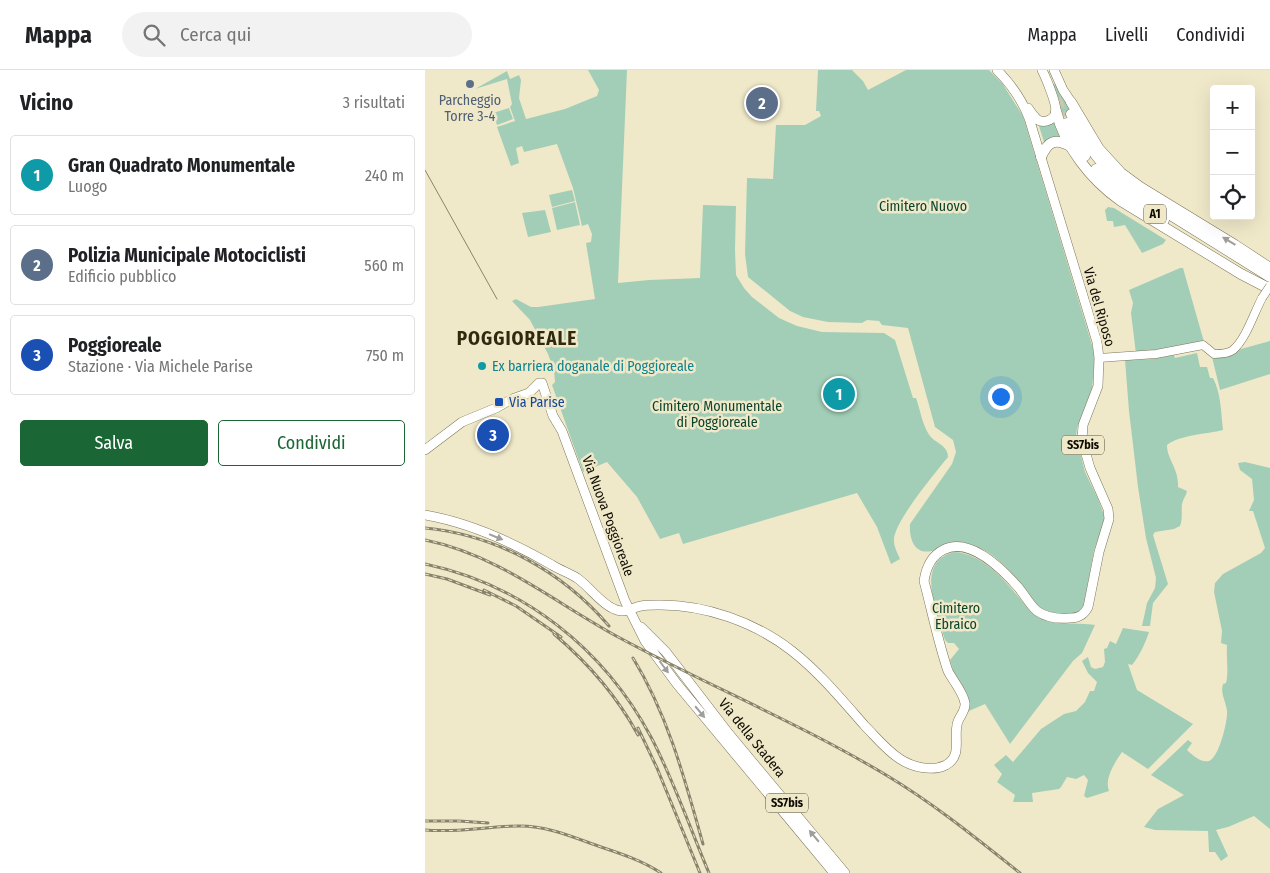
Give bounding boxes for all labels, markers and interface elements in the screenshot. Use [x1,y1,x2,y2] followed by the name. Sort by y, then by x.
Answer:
[122,12,472,57] search box
[25,21,92,49] text: Mappa
[140,21,168,49] icon: search
[180,23,251,46] text: Cerca qui
[1028,24,1077,46] text: Mappa
[1105,24,1148,46] text: Livelli
[1176,24,1245,46] text: Condividi
[464,78,476,90] marker: Parcheggio Torre 3-4
[746,84,778,122] pin: 2
[1210,85,1255,220] map controls
[1210,85,1255,130] button: +
[20,90,73,116] text: Vicino
[439,92,501,125] place label: Parcheggio Torre 3-4
[343,93,405,112] text: 3 risultati
[1210,130,1255,175] button: −
[68,154,295,177] text: Gran Quadrato Monumentale
[34,166,40,185] text: 1
[365,166,404,185] text: 240 m
[1210,175,1255,220] button: locate
[68,177,107,196] text: Luogo
[879,198,967,215] park label: Cimitero Nuovo
[1144,204,1166,224] road number: A1
[1223,237,1236,246] one-way arrow
[68,244,306,267] text: Polizia Municipale Motociclisti
[33,256,41,275] text: 2
[364,256,404,275] text: 560 m
[1080,265,1118,349] street label: Via del Riposo
[68,267,176,286] text: Edificio pubblico
[457,327,577,350] district label: POGGIOREALE
[68,334,162,357] text: Poggioreale
[33,346,41,365] text: 3
[366,346,404,365] text: 750 m
[68,357,253,376] text: Stazione · Via Michele Parise
[492,358,694,375] place label: Ex barriera doganale di Poggioreale
[476,360,488,372] marker: Ex barriera doganale di Poggioreale
[823,375,855,413] pin: 1
[988,384,1014,410] your location
[509,394,565,411] place label: Via Parise
[493,396,505,408] marker: Via Parise
[652,398,782,431] park label: Cimitero Monumentale di Poggioreale
[477,416,509,454] pin: 3
[20,420,208,466] button: Salva
[218,420,405,466] button: Condividi
[1062,436,1104,454] road number: SS7bis
[578,453,638,579] street label: Via Nuova Poggioreale
[489,533,503,541] one-way arrow
[932,600,980,633] park label: Cimitero Ebraico
[659,660,669,674] one-way arrow
[715,695,789,781] street label: Via della Stadera
[695,705,706,718] one-way arrow
[766,794,808,812] road number: SS7bis
[808,829,819,842] one-way arrow

